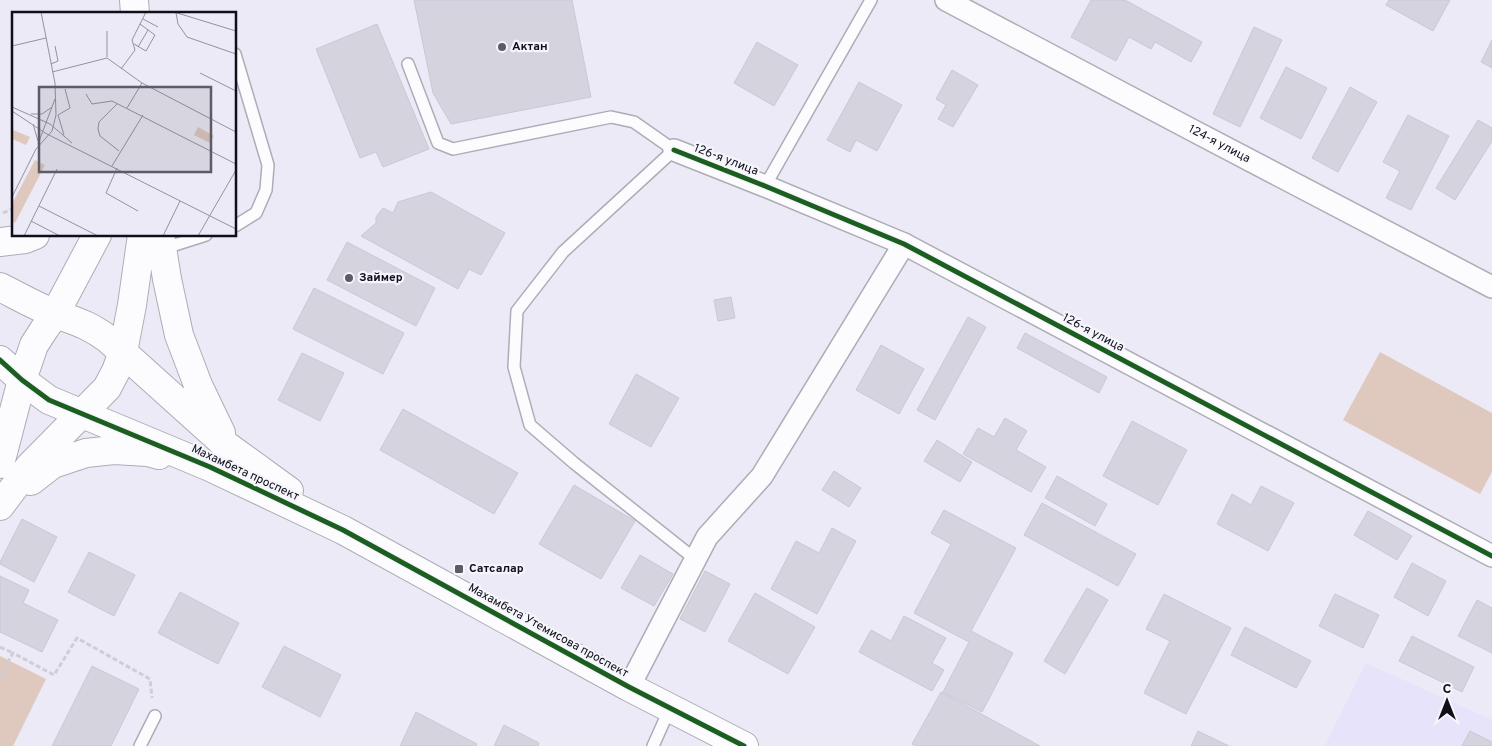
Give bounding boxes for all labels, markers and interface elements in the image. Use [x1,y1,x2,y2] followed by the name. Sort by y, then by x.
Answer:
[12,12,236,236] inset map
[512,39,548,55] place label: Актан
[496,41,508,53] marker: Актан
[1185,121,1253,167] street label: 124-я улица
[692,140,760,180] street label: 126-я улица
[359,270,403,286] place label: Займер
[343,272,355,284] marker: Займер
[1059,310,1127,356] street label: 126-я улица
[189,441,302,505] street label: Махамбета проспект
[469,561,524,577] place label: Сатсалар
[453,563,465,575] marker: Сатсалар
[465,580,632,682] street label: Махамбета Утемисова проспект
[1422,676,1472,726] north arrow
[1443,681,1452,698] text: С

